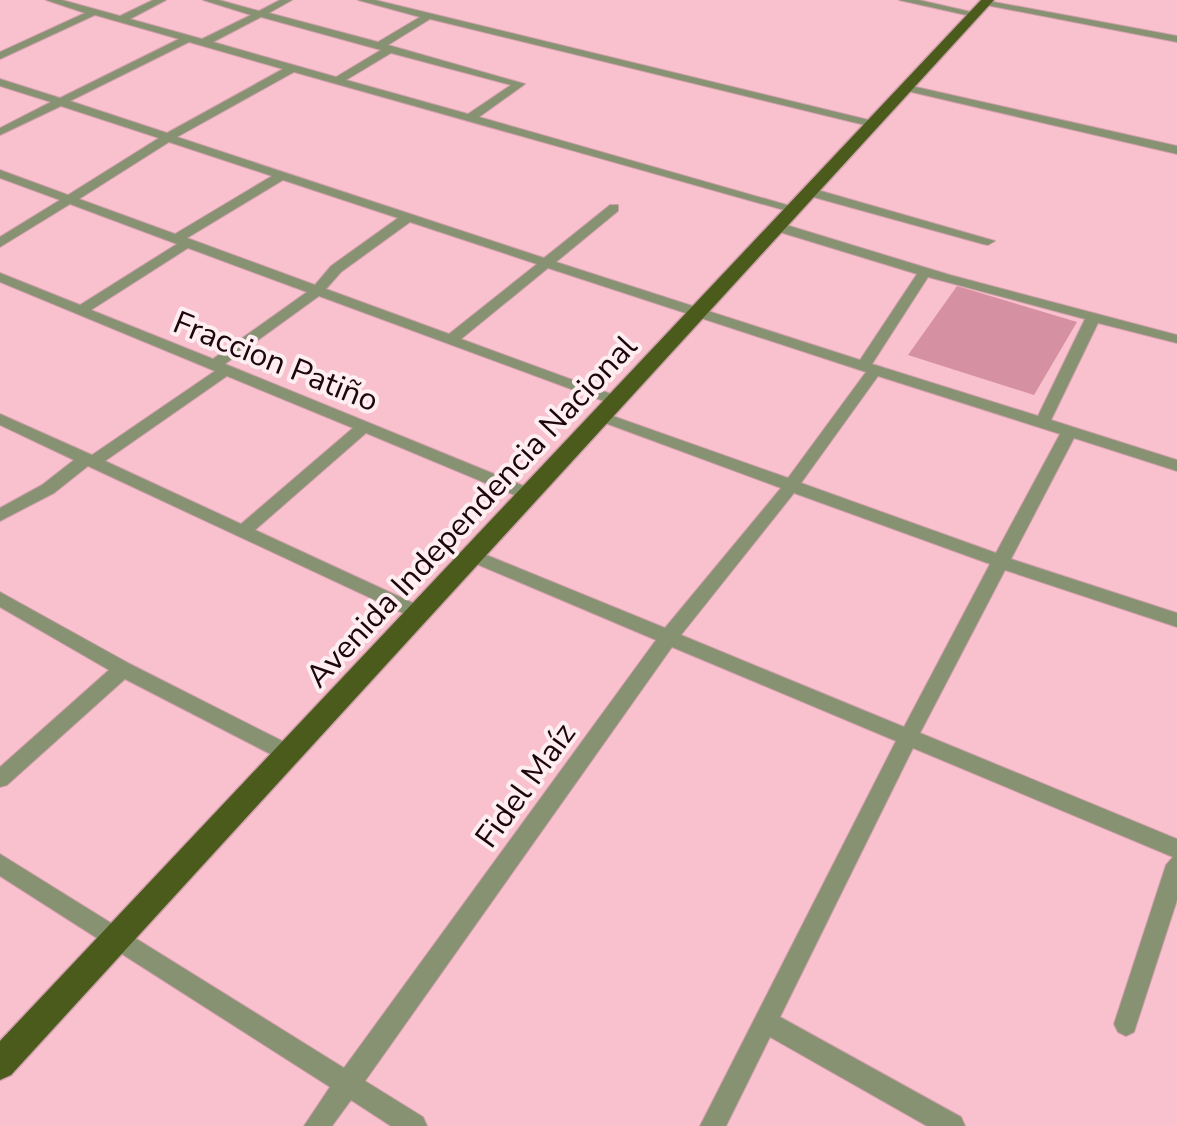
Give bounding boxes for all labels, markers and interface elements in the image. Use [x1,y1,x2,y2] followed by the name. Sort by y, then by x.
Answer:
[167,301,385,422] street label: Fraccion Patiño
[296,325,647,697] street label: Avenida Independencia Nacional
[465,714,585,857] street label: Fidel Maíz

